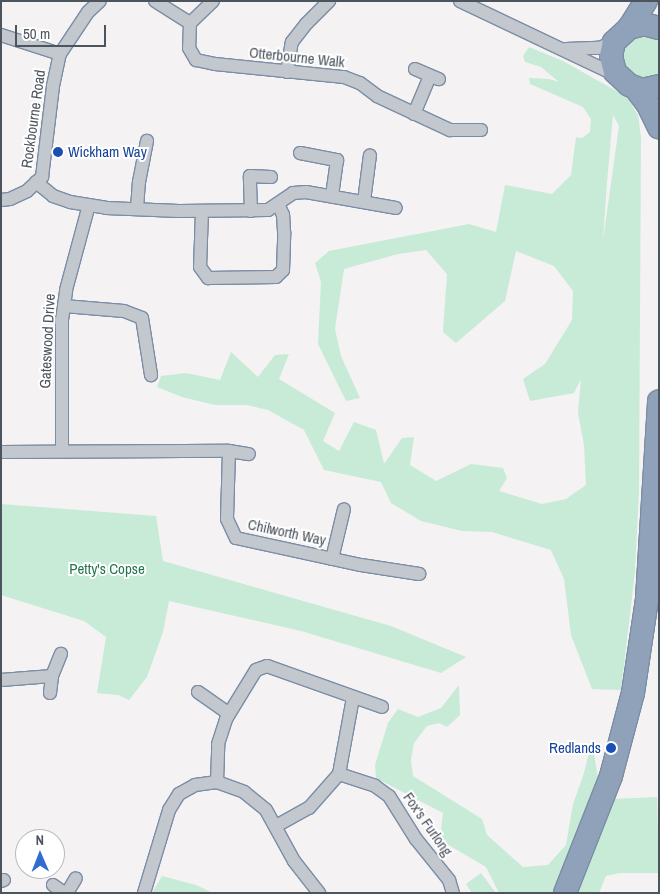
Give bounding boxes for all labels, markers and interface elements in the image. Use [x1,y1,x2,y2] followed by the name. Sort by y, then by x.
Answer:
[18,15,109,47] scale bar
[23,23,50,44] text: 50 m
[248,43,346,71] street label: Otterbourne Walk
[17,69,49,169] street label: Rockbourne Road
[68,143,147,161] place label: Wickham Way
[52,146,64,158] marker: Wickham Way
[36,293,58,389] street label: Gateswood Drive
[246,515,328,549] street label: Chilworth Way
[69,560,145,578] park label: Petty's Copse
[549,739,601,757] place label: Redlands
[605,742,617,754] marker: Redlands
[400,789,456,859] street label: Fox's Furlong
[15,829,65,879] north arrow
[35,831,44,849] text: N

